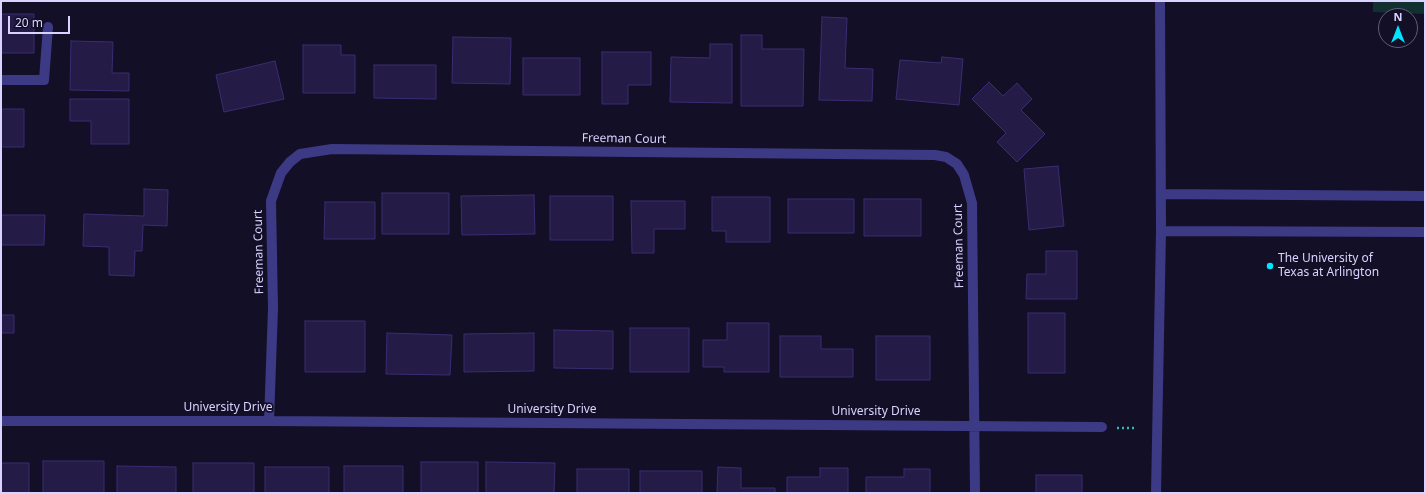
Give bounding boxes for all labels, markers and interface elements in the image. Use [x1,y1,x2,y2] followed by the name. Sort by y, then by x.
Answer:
[10,8,72,34] scale bar
[1378,8,1418,48] north arrow
[1394,9,1402,24] text: N
[15,14,43,31] text: 20 m
[582,131,666,147] street label: Freeman Court
[951,204,967,288] street label: Freeman Court
[251,210,267,294] street label: Freeman Court
[1278,252,1379,280] place label: The University of Texas at Arlington
[1265,261,1275,271] marker: The University of Texas at Arlington
[183,401,273,415] street label: University Drive
[507,403,597,417] street label: University Drive
[831,405,921,419] street label: University Drive

